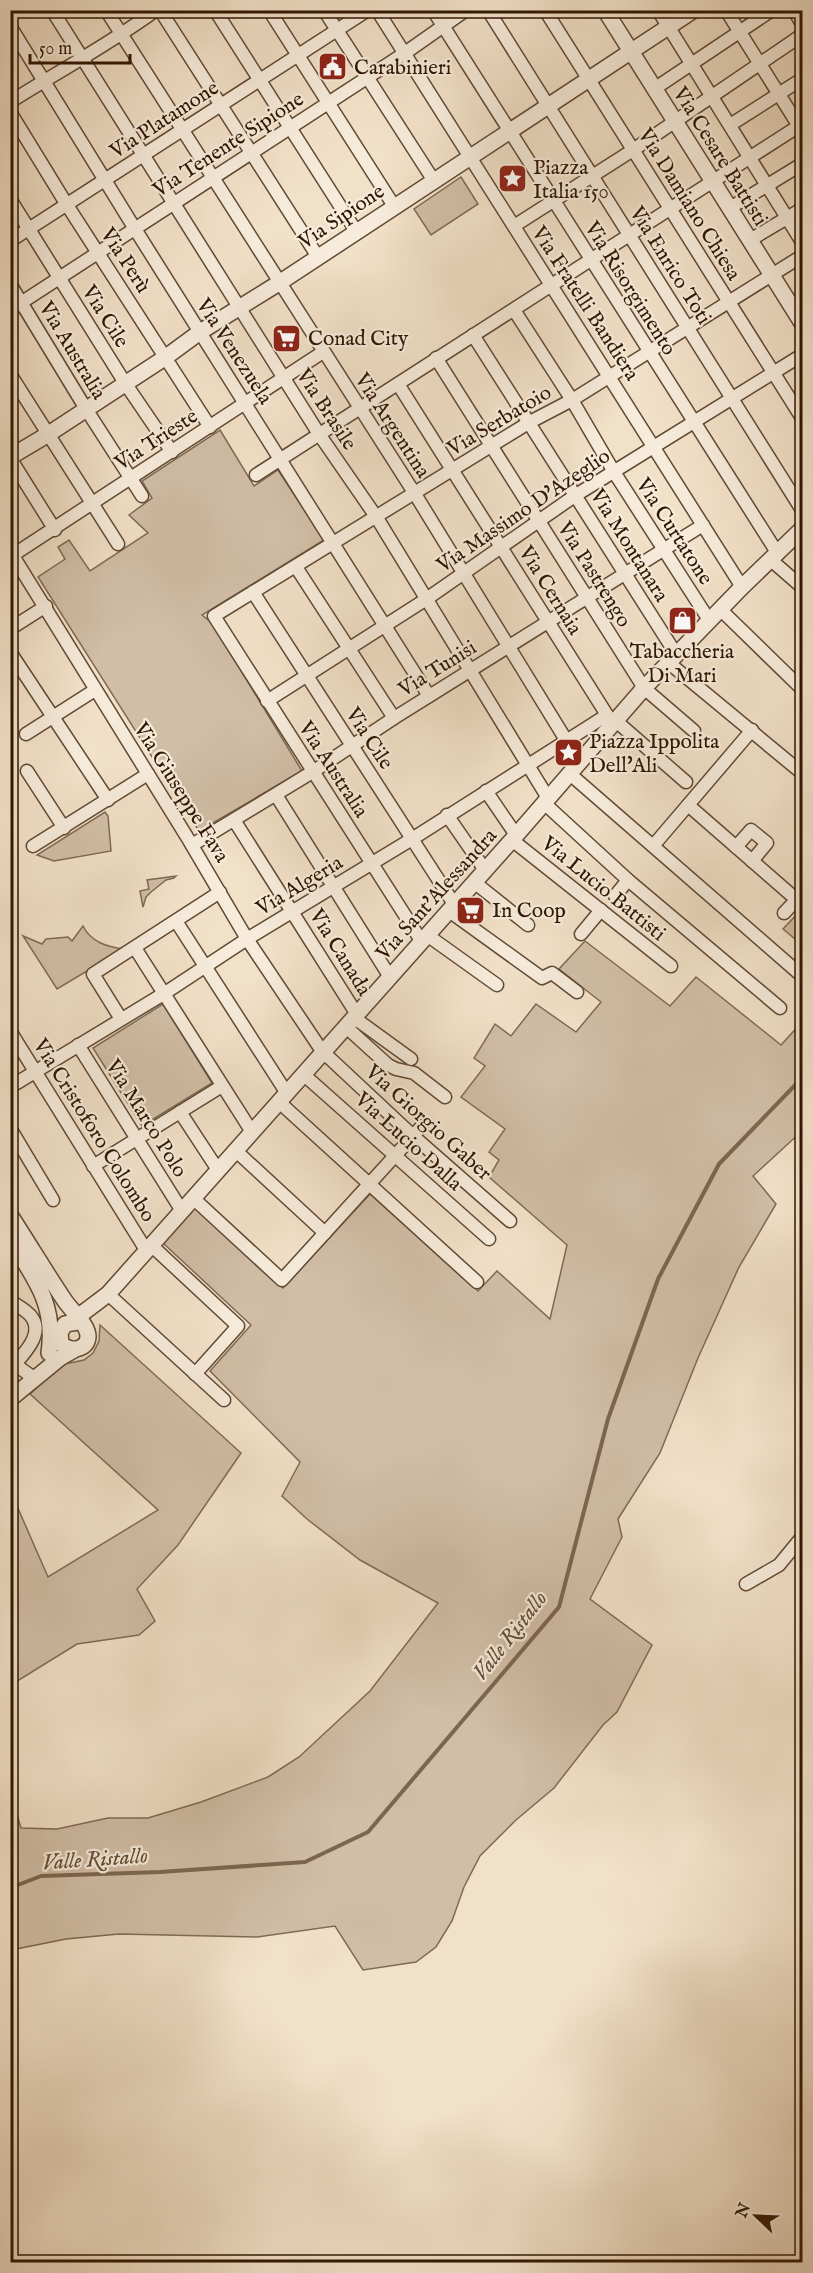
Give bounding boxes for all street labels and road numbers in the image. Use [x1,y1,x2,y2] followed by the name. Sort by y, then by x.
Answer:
[104,75,225,166] street label: Via Platamone
[666,81,773,231] street label: Via Cesare Battisti
[147,86,310,205] street label: Via Tenente Sipione
[630,123,747,287] street label: Via Damiano Chiesa
[293,178,390,256] street label: Via Sipione
[622,201,717,330] street label: Via Enrico Toti
[577,216,682,361] street label: Via Risorgimento
[524,221,645,387] street label: Via Fratelli Bandiera
[93,222,156,299] street label: Via Perù
[75,280,135,353] street label: Via Cile
[189,293,279,411] street label: Via Venezuela
[31,296,112,406] street label: Via Australia
[289,363,362,456] street label: Via Brasile
[347,367,436,484] street label: Via Argentina
[442,380,557,463] street label: Via Serbatoio
[109,403,204,478] street label: Via Trieste
[431,443,616,580] street label: Via Massimo D'Azeglio
[629,472,719,591] street label: Via Curtatone
[583,483,675,608] street label: Via Montanara
[550,516,637,633] street label: Via Pastrengo
[511,540,588,641] street label: Via Cernaia
[393,635,482,704] street label: Via Tunisi
[338,702,399,775] street label: Via Cile
[291,716,374,824] street label: Via Australia
[126,717,235,869] street label: Via Giuseppe Fava
[370,823,504,967] street label: Via Sant'Alessandra
[535,830,671,948] street label: Via Lucio Battisti
[251,849,349,923] street label: Via Algeria
[302,903,378,1002] street label: Via Canada
[26,1033,161,1228] street label: Via Cristoforo Colombo
[98,1054,193,1183] street label: Via Marco Polo
[358,1058,497,1187] street label: Via Giorgio Gaber
[348,1086,468,1198] street label: Via Lucio Dalla

